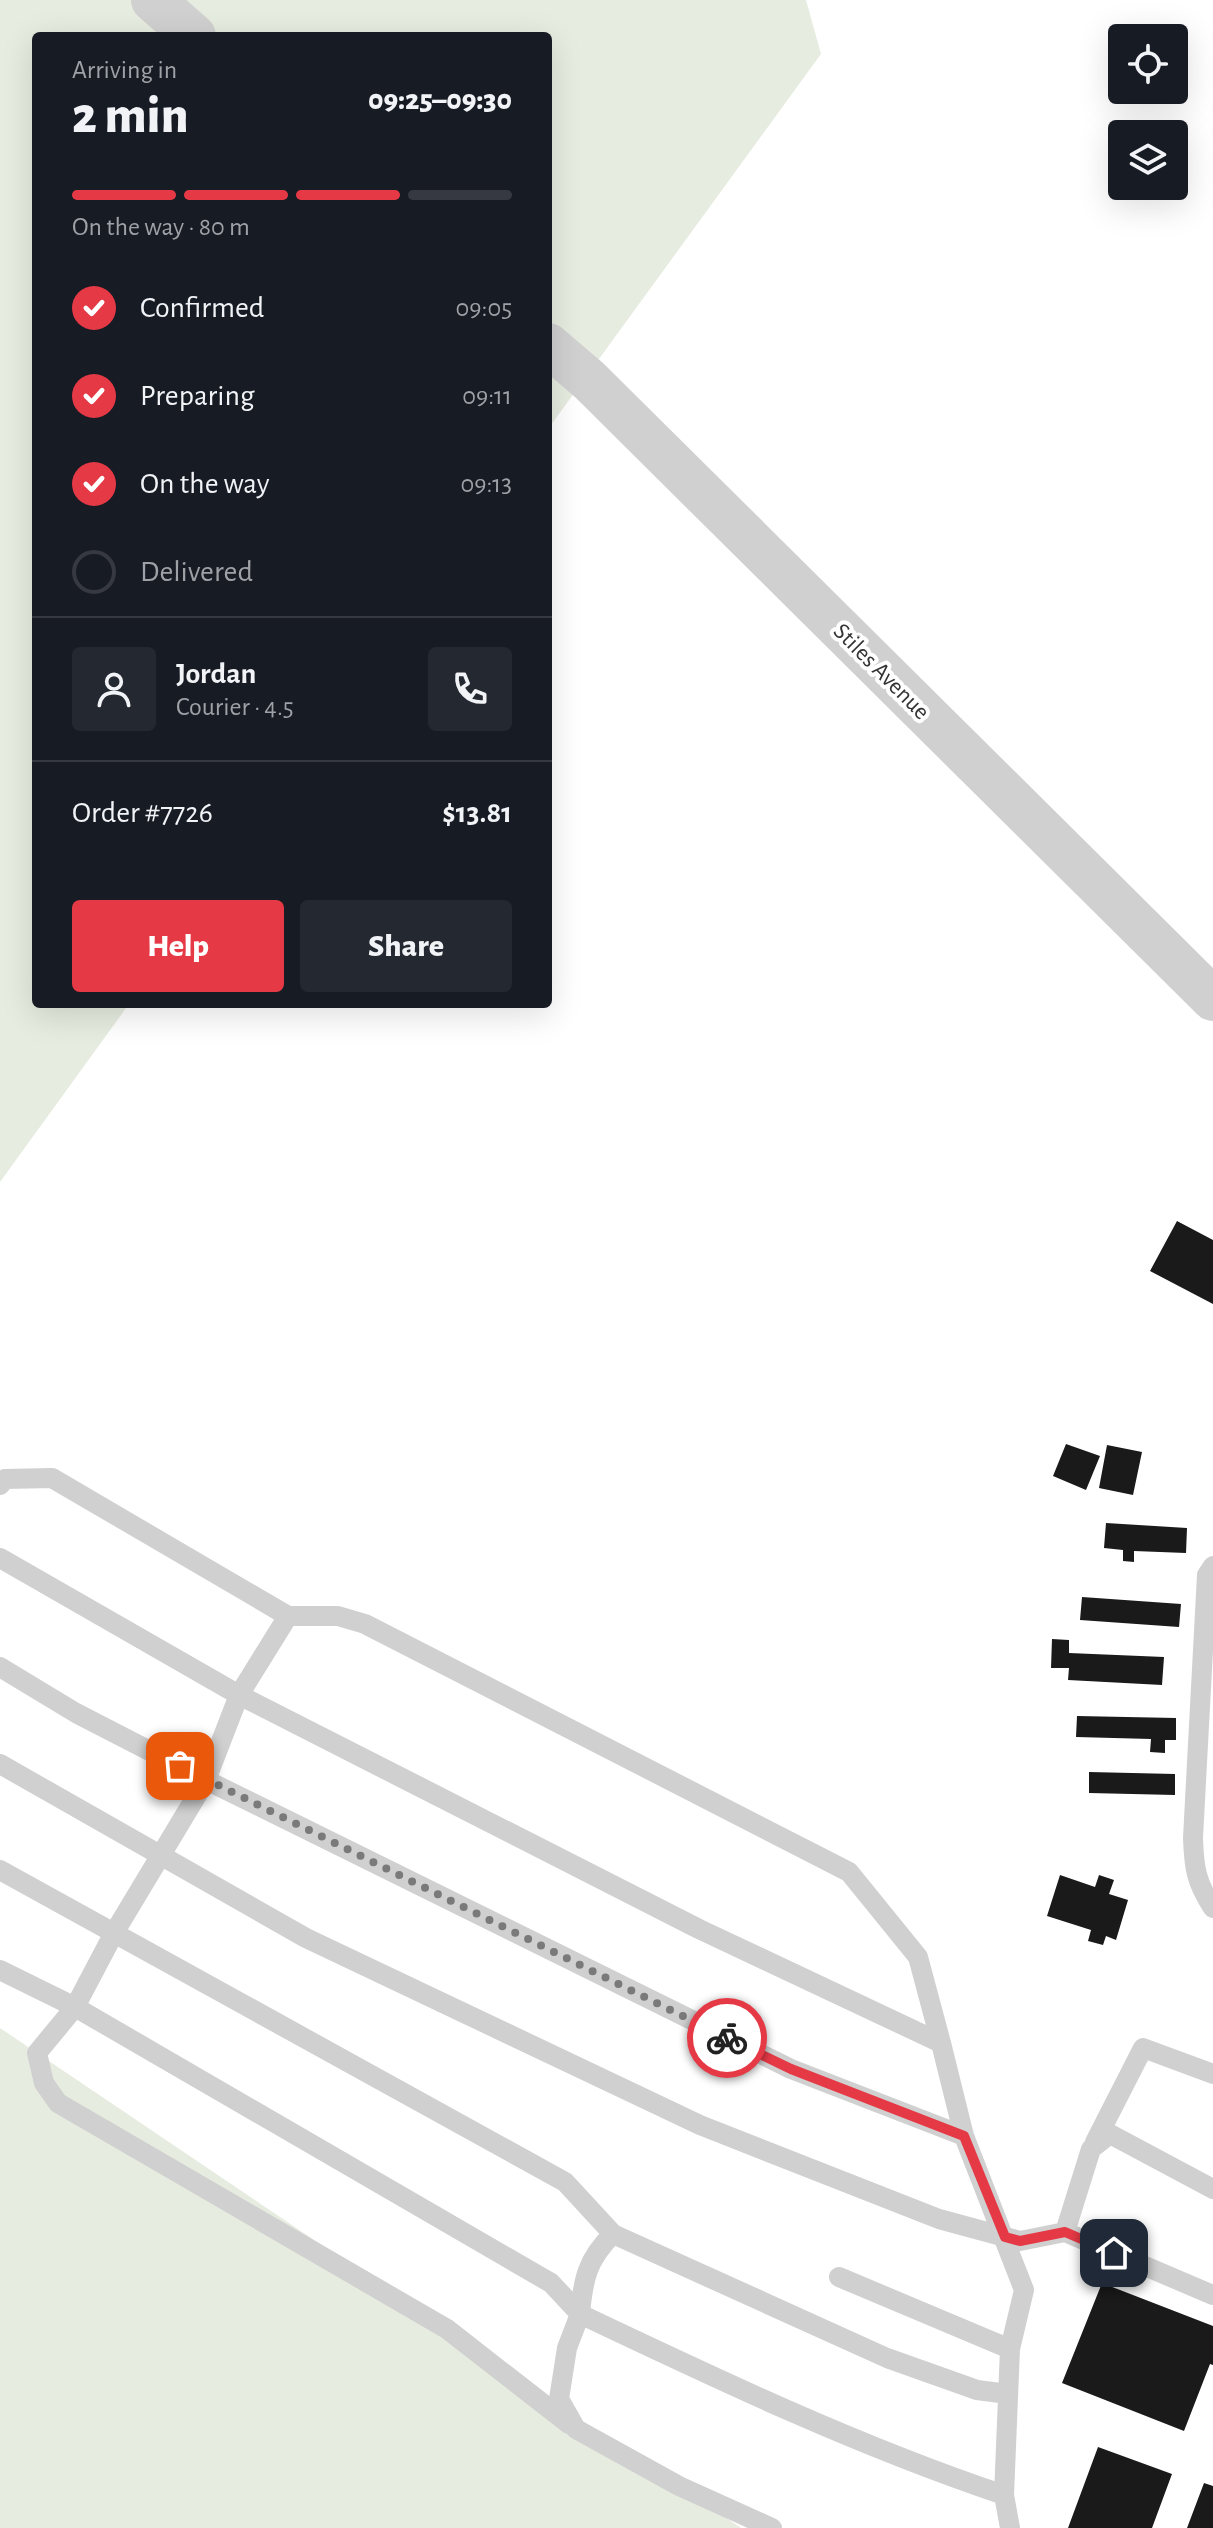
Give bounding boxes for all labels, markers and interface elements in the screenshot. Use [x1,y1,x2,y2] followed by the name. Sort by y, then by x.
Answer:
[1108,24,1188,200] map controls
[1108,24,1188,104] button: locate
[72,57,177,83] text: Arriving in
[368,85,512,115] text: 09:25–09:30
[72,90,188,142] text: 2 min
[1108,120,1188,200] button: layers
[72,214,250,240] text: On the way · 80 m
[72,286,116,330] icon: check
[140,293,264,323] text: Confirmed
[456,295,512,321] text: 09:05
[72,374,116,418] icon: check
[140,381,255,411] text: Preparing
[462,383,512,409] text: 09:11
[72,462,116,506] icon: check
[140,469,269,499] text: On the way
[460,471,512,497] text: 09:13
[140,557,253,587] text: Delivered
[829,619,934,724] street label: Stiles Avenue
[72,647,156,731] button: person
[428,647,512,731] button: phone
[176,659,256,689] text: Jordan
[176,694,294,720] text: Courier · 4.5
[72,798,213,828] text: Order #7726
[442,798,512,828] text: $13.81
[72,900,284,992] button: Help
[300,900,512,992] button: Share
[146,1732,214,1800] pin
[158,1744,202,1788] icon: bag
[687,1998,767,2078] courier
[705,2016,749,2060] icon: bike
[1080,2219,1148,2287] pin
[1092,2231,1136,2275] icon: home

